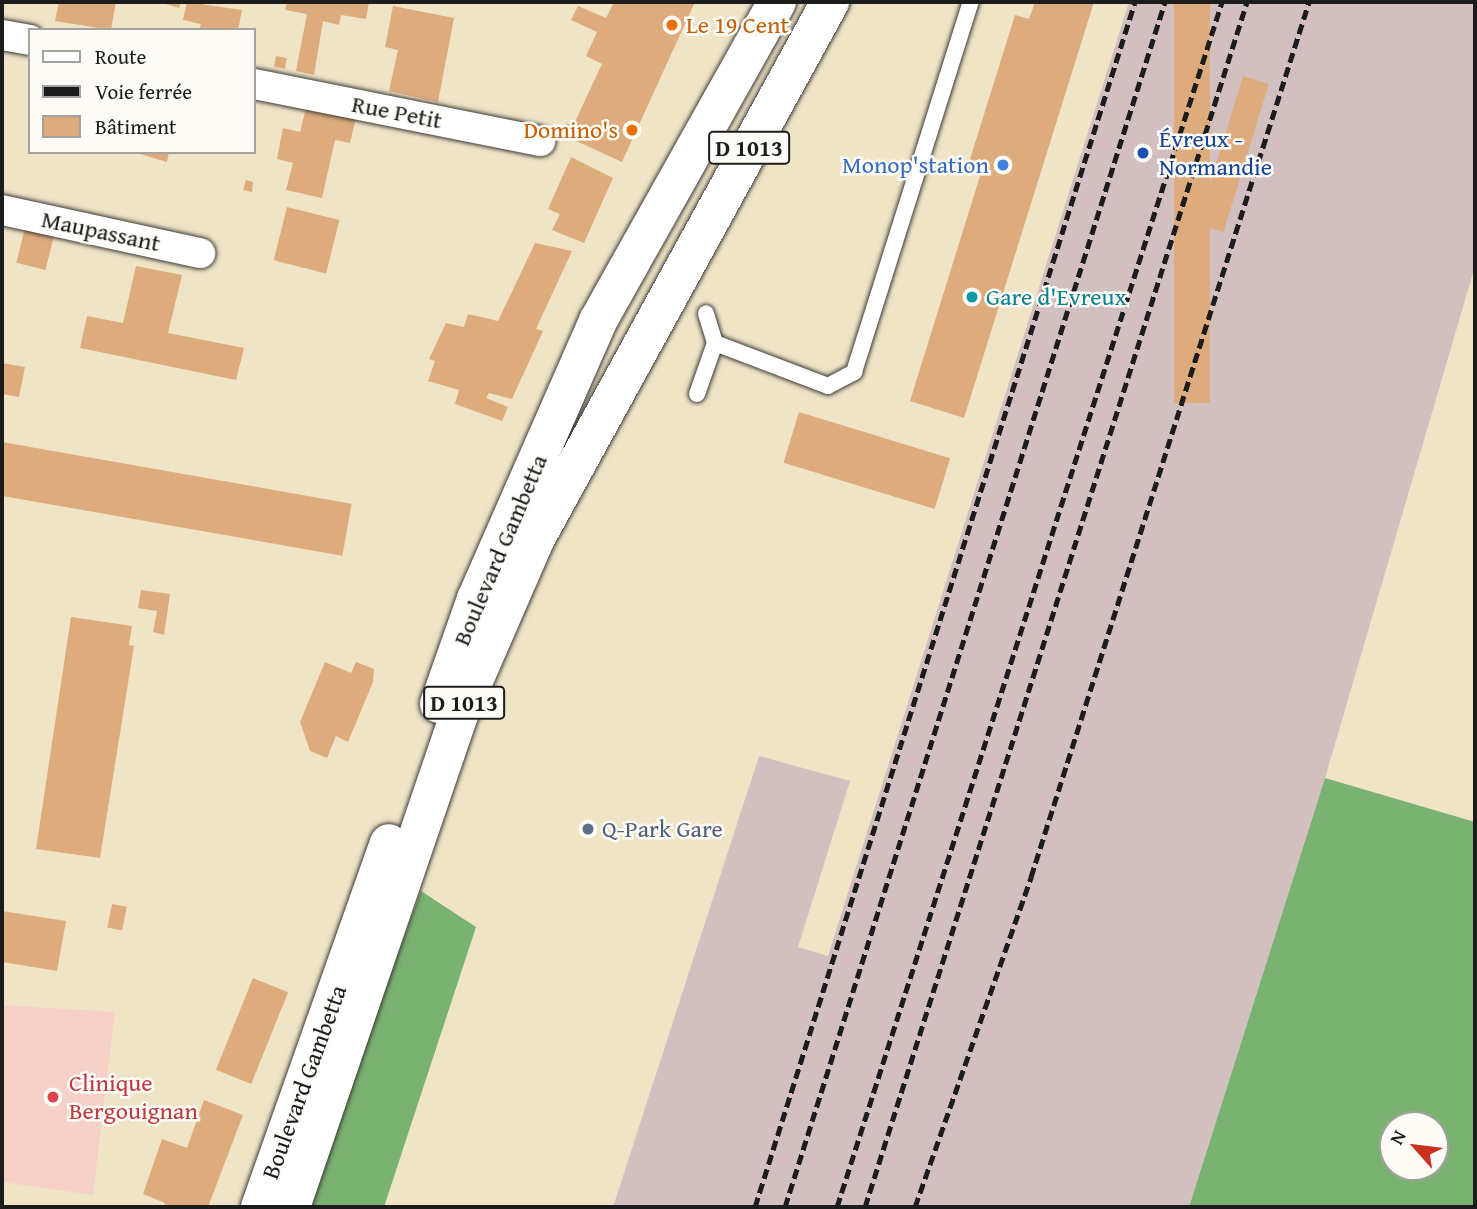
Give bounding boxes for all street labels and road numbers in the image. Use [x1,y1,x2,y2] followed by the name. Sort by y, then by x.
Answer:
[349,89,445,135] street label: Rue Petit
[707,128,791,168] road number: D 1013
[39,204,163,258] street label: Maupassant
[447,450,553,650] street label: Boulevard Gambetta
[422,684,506,722] road number: D 1013
[256,981,352,1183] street label: Boulevard Gambetta

